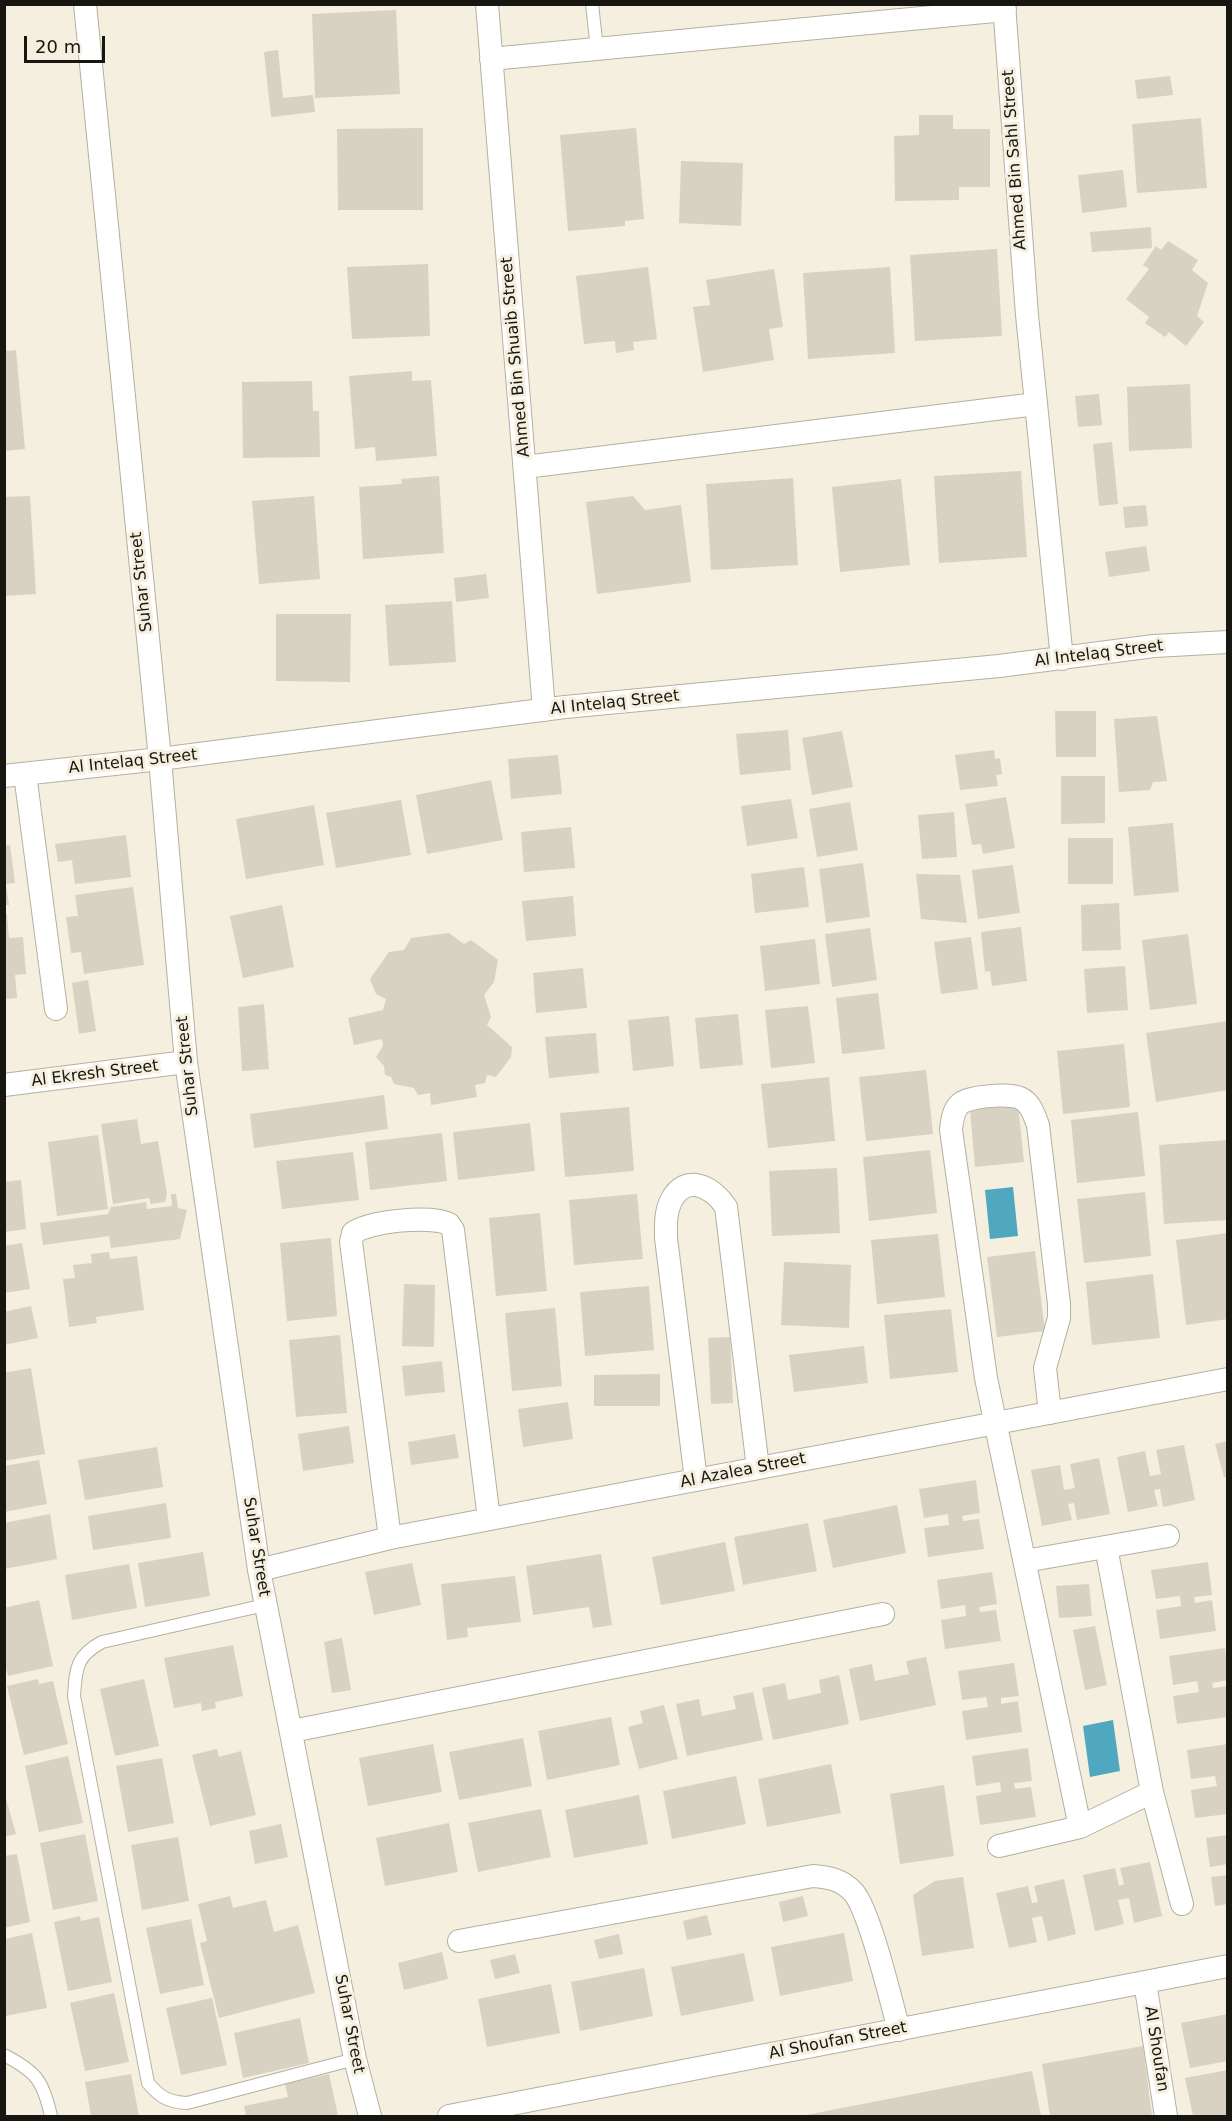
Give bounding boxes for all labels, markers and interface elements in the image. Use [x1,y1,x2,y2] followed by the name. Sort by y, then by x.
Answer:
[27,24,108,62] scale bar
[35,36,81,57] text: 20 m
[999,69,1031,251] street label: Ahmed Bin Sahl Street
[498,256,534,458] street label: Ahmed Bin Shuaib Street
[127,531,157,633] street label: Suhar Street
[1034,637,1164,671] street label: Al Intelaq Street
[550,687,680,719] street label: Al Intelaq Street
[68,746,198,778] street label: Al Intelaq Street
[173,1015,203,1117] street label: Suhar Street
[30,1057,160,1091] street label: Al Ekresh Street
[679,1449,807,1493] street label: Al Azalea Street
[239,1496,273,1598] street label: Suhar Street
[330,1973,368,2075] street label: Suhar Street
[1140,2005,1172,2093] street label: Al Shoufan
[767,2018,909,2064] street label: Al Shoufan Street

